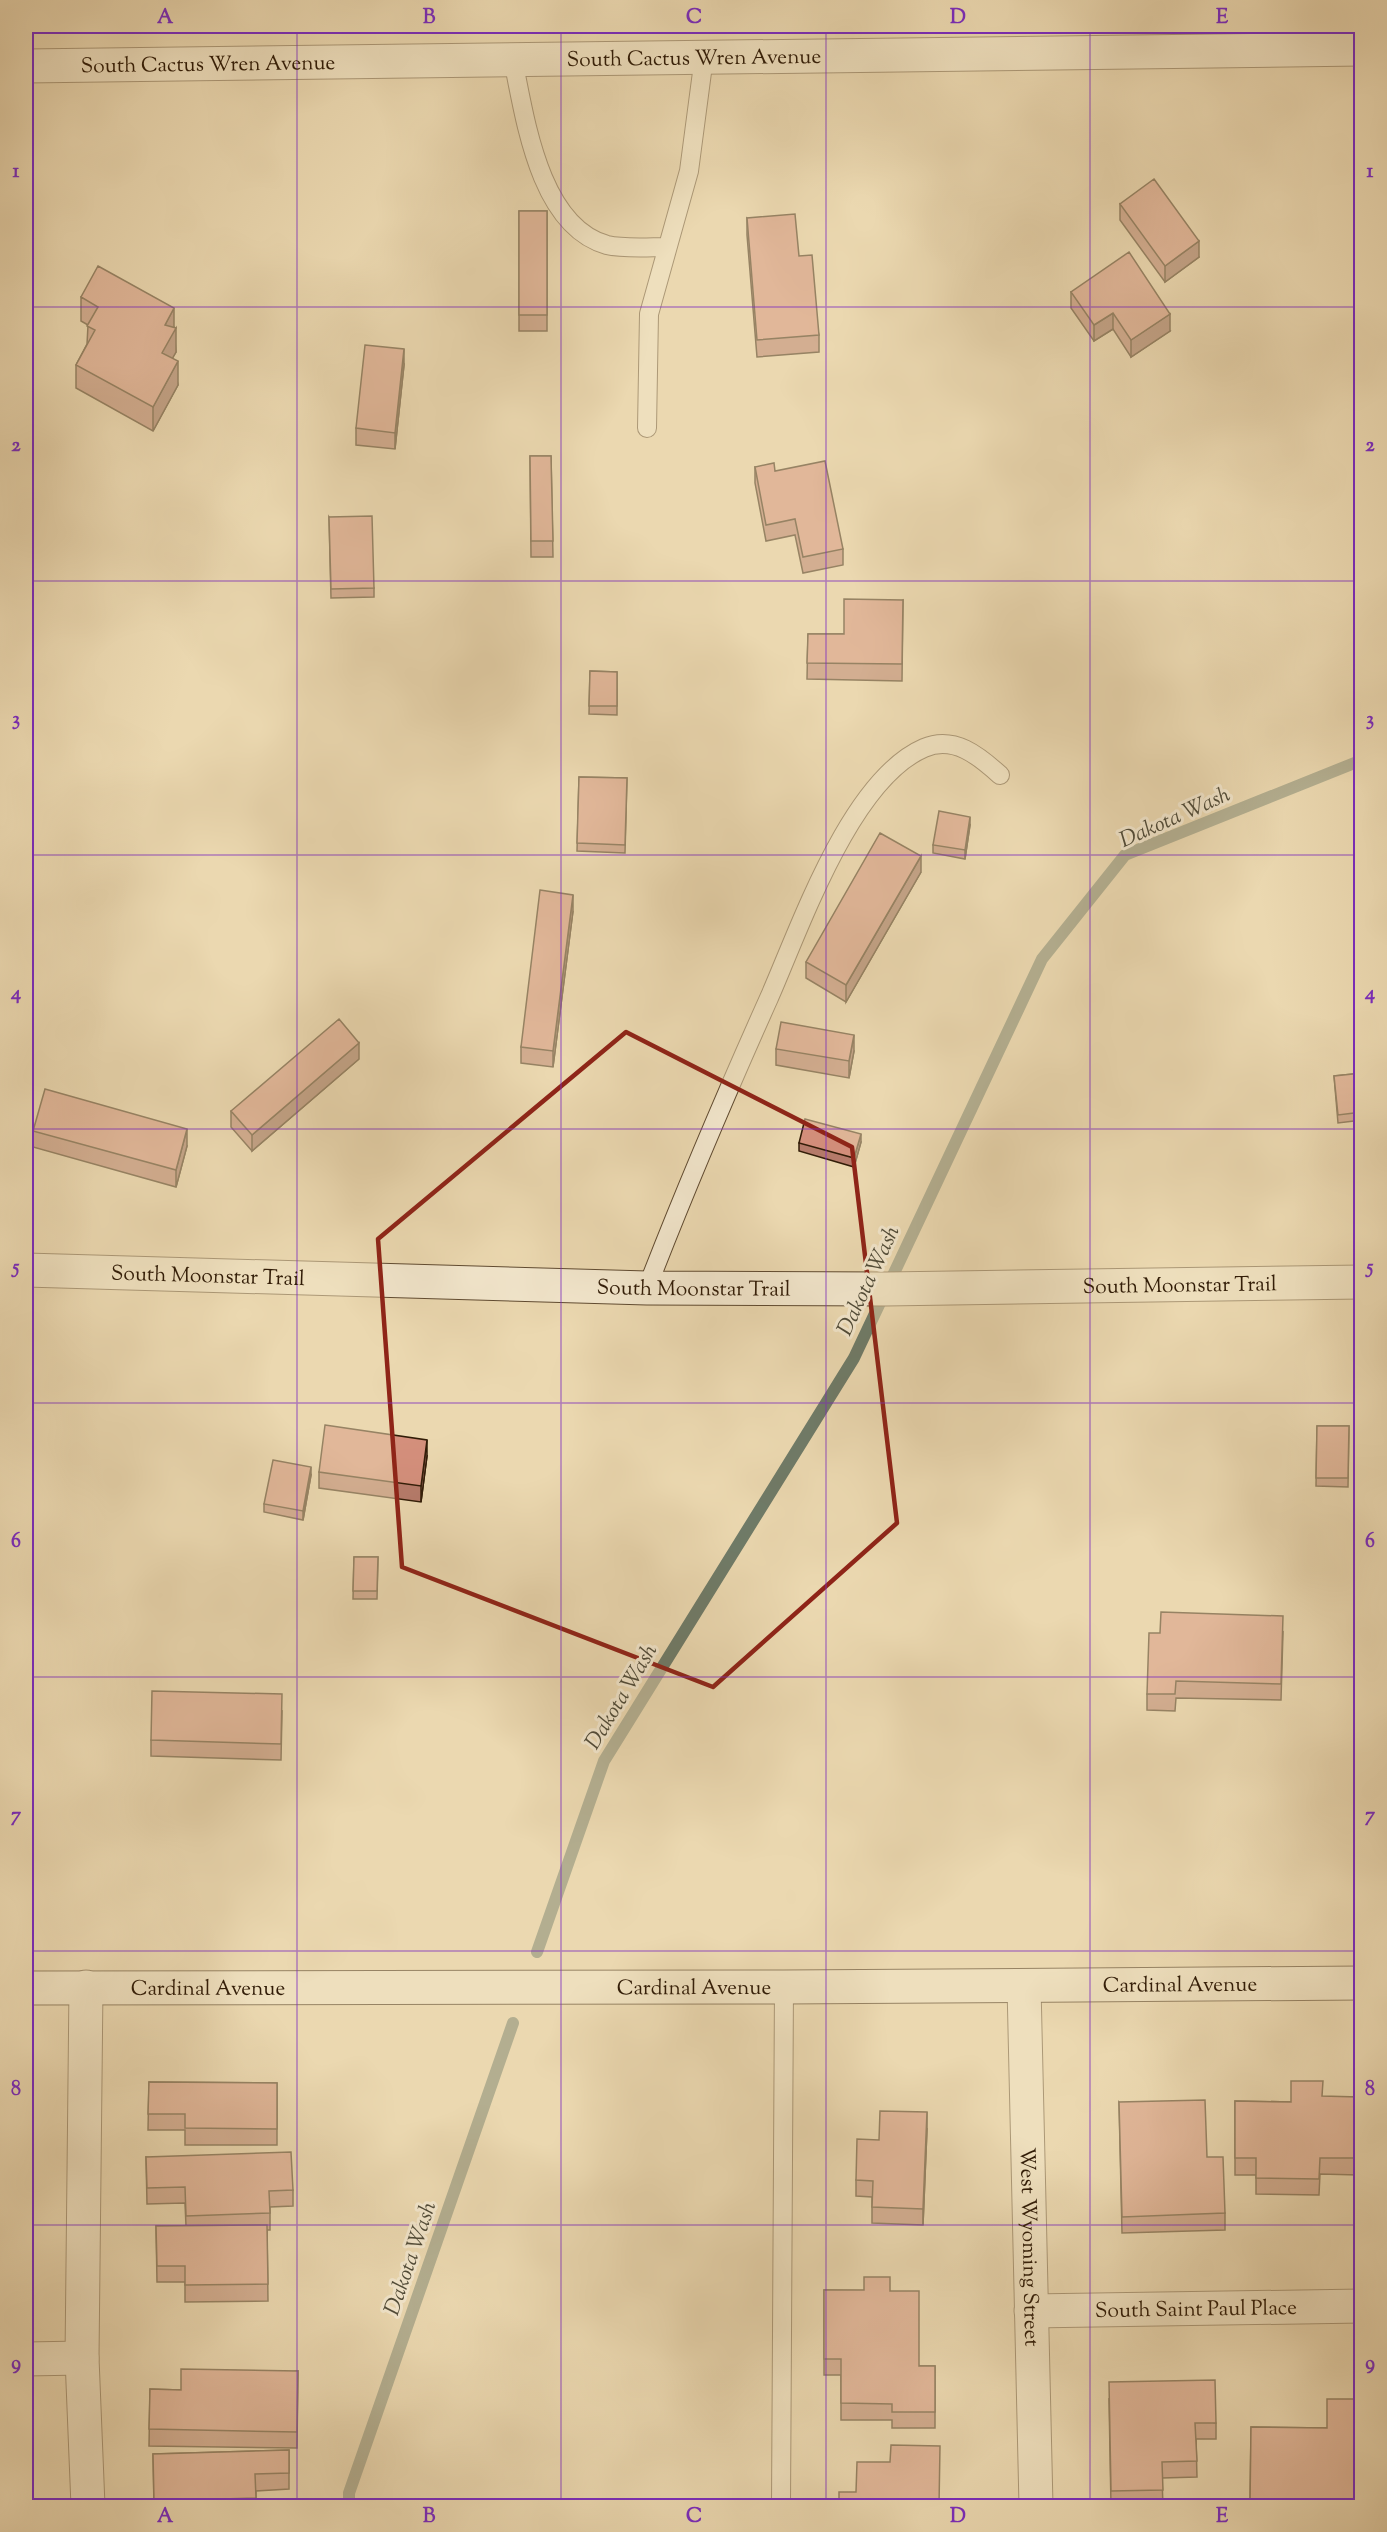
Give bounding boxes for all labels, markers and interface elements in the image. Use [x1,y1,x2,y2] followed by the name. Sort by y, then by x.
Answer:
[157,4,174,33] text: A
[423,4,436,33] text: B
[686,4,702,33] text: C
[950,4,966,33] text: D
[1216,4,1229,33] text: E
[567,43,821,76] street label: South Cactus Wren Avenue
[81,49,335,82] street label: South Cactus Wren Avenue
[13,158,20,187] text: 1
[1367,158,1374,187] text: 1
[11,432,21,461] text: 2
[1365,432,1375,461] text: 2
[12,706,20,735] text: 3
[1366,706,1374,735] text: 3
[1115,780,1236,857] water label: Dakota Wash
[10,980,21,1009] text: 4
[1364,980,1375,1009] text: 4
[830,1221,909,1342] water label: Dakota Wash
[11,1254,20,1283] text: 5
[1365,1254,1374,1283] text: 5
[110,1259,305,1295] street label: South Moonstar Trail
[1082,1270,1277,1303] street label: South Moonstar Trail
[596,1274,791,1306] street label: South Moonstar Trail
[11,1528,21,1557] text: 6
[1365,1528,1375,1557] text: 6
[578,1638,667,1757] water label: Dakota Wash
[11,1802,22,1831] text: 7
[1365,1802,1376,1831] text: 7
[1103,1971,1257,2002] street label: Cardinal Avenue
[617,1974,771,2004] street label: Cardinal Avenue
[131,1975,285,2005] street label: Cardinal Avenue
[11,2076,21,2105] text: 8
[1365,2076,1375,2105] text: 8
[1011,2147,1045,2347] street label: West Wyoming Street
[377,2197,446,2320] water label: Dakota Wash
[1095,2294,1297,2327] street label: South Saint Paul Place
[11,2350,21,2379] text: 9
[1365,2350,1375,2379] text: 9
[157,2503,174,2532] text: A
[423,2503,436,2532] text: B
[686,2503,702,2532] text: C
[950,2503,966,2532] text: D
[1216,2503,1229,2532] text: E

